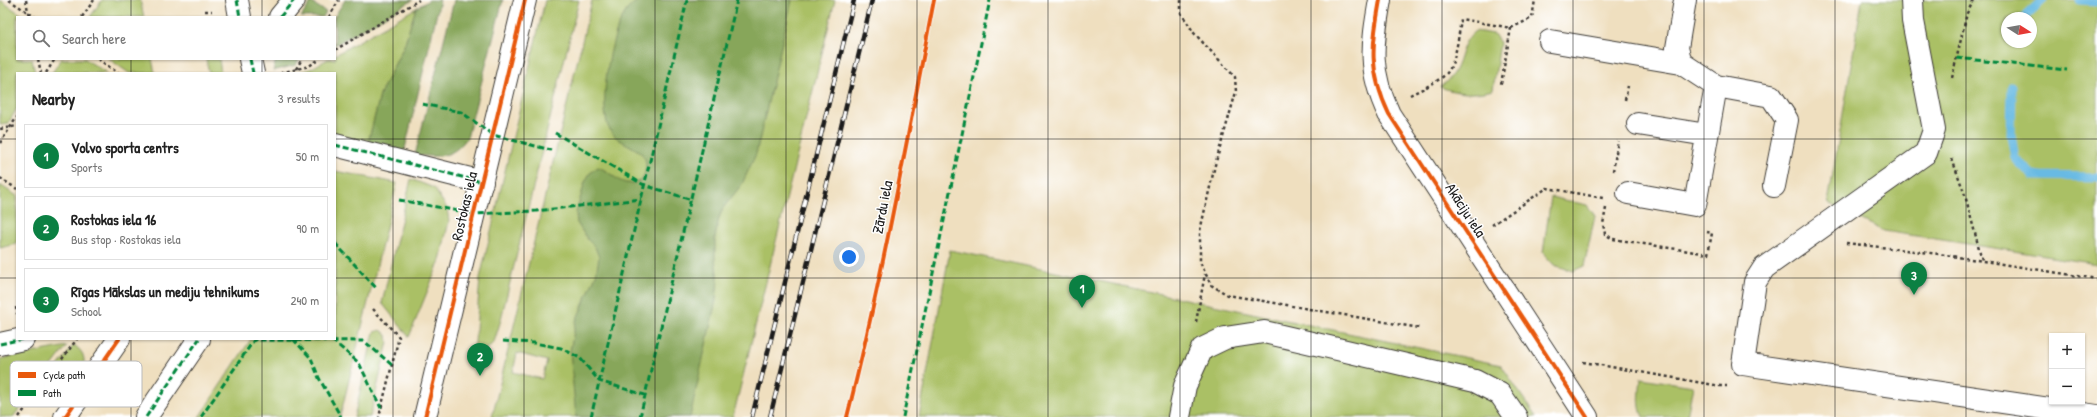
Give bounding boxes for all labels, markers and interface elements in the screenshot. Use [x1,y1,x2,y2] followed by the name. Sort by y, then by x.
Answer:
[2001,12,2037,48] north arrow
[16,16,336,60] search box
[30,27,52,49] icon: search
[62,28,126,49] text: Search here
[32,87,75,110] text: Nearby
[278,89,320,107] text: 3 results
[71,137,179,158] text: Volvo sporta centrs
[44,147,48,165] text: 1
[296,147,319,165] text: 50 m
[71,158,102,176] text: Sports
[446,169,482,243] street label: Rostokas iela
[867,178,897,235] street label: Zārdu iela
[1441,179,1491,241] street label: Akāciju iela
[71,209,156,230] text: Rostokas iela 16
[43,219,49,237] text: 2
[297,219,319,237] text: 90 m
[71,230,181,248] text: Bus stop · Rostokas iela
[839,247,859,267] your location
[1901,262,1927,295] pin: 3
[1069,275,1095,308] pin: 1
[71,281,259,302] text: Rīgas Mākslas un mediju tehnikums
[43,291,49,309] text: 3
[290,291,319,309] text: 240 m
[71,302,101,320] text: School
[2049,333,2085,405] map controls
[2049,333,2085,369] button: +
[467,343,493,376] pin: 2
[10,361,142,407] legend
[43,368,86,382] text: Cycle path
[2049,369,2085,405] button: −
[43,386,61,400] text: Path

